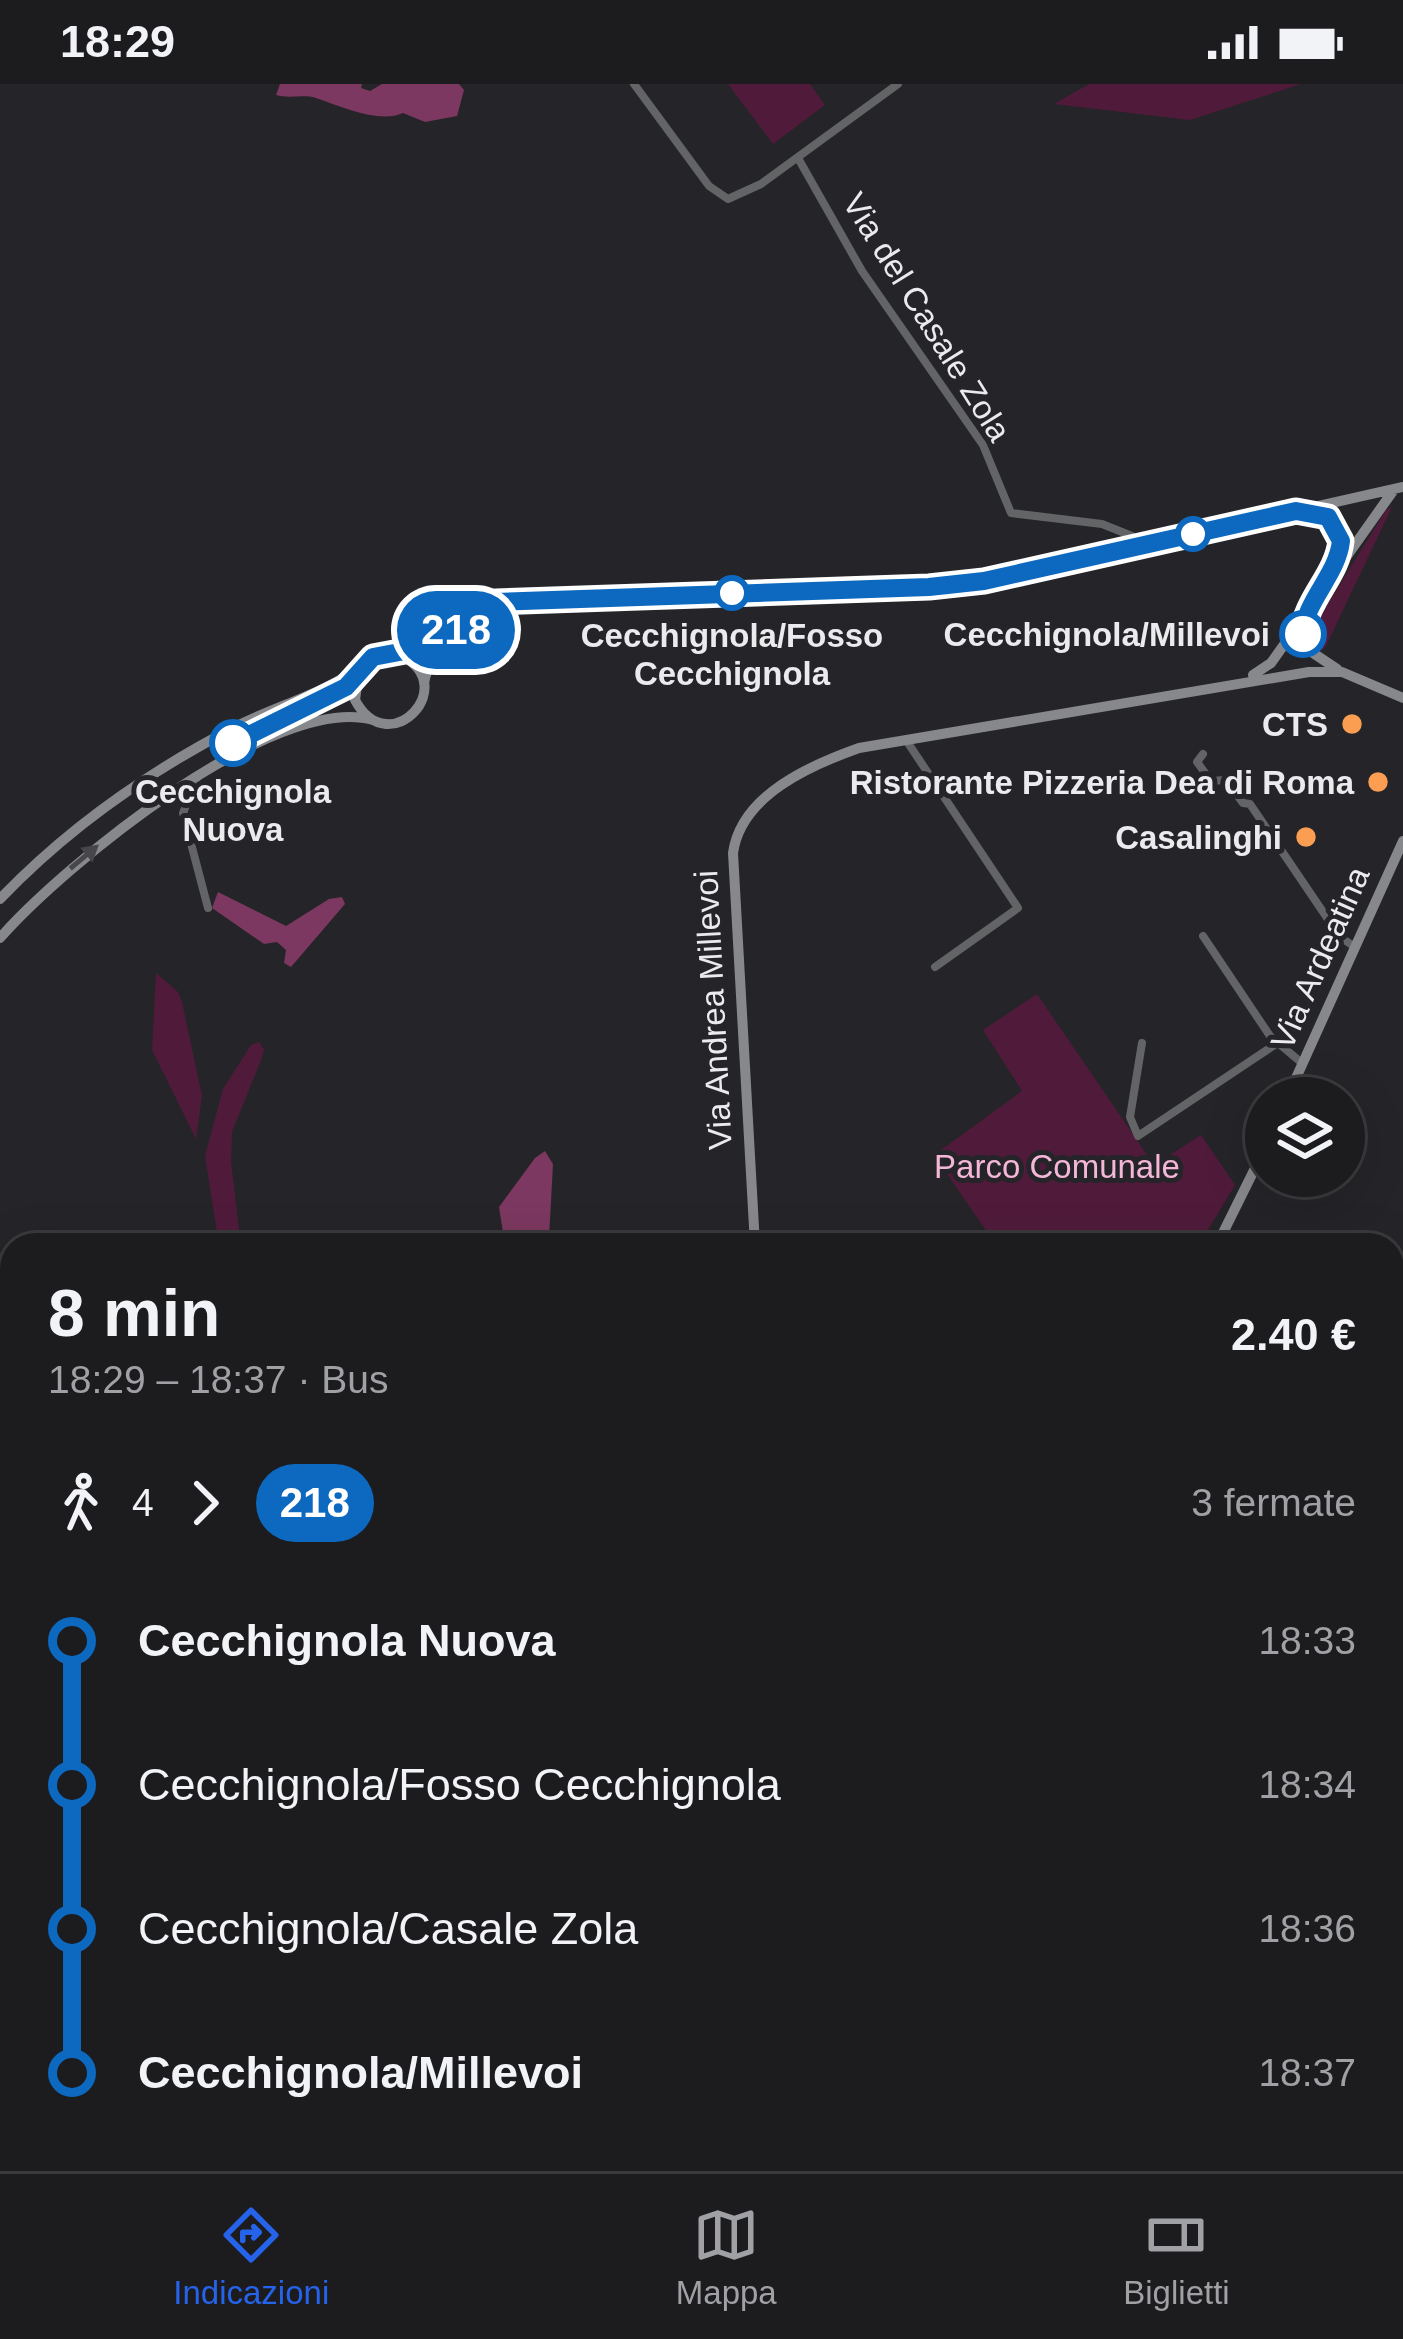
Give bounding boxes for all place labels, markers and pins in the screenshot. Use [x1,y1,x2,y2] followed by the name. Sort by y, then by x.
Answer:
[1177,518,1209,550] unlabelled marker
[716,577,748,609] marker: Cecchignola/Fosso Cecchignola
[1281,612,1325,656] marker: Cecchignola/Millevoi
[944,616,1270,653] place label: Cecchignola/Millevoi
[581,617,883,692] place label: Cecchignola/Fosso Cecchignola
[1262,706,1328,743] place label: CTS
[1339,711,1365,737] marker: CTS
[211,721,255,765] marker: Cecchignola Nuova
[850,764,1355,801] place label: Ristorante Pizzeria Dea di Roma
[1365,769,1391,795] marker: Ristorante Pizzeria Dea di Roma
[135,773,332,848] place label: Cecchignola Nuova
[1115,819,1282,856] place label: Casalinghi
[1293,824,1319,850] marker: Casalinghi

